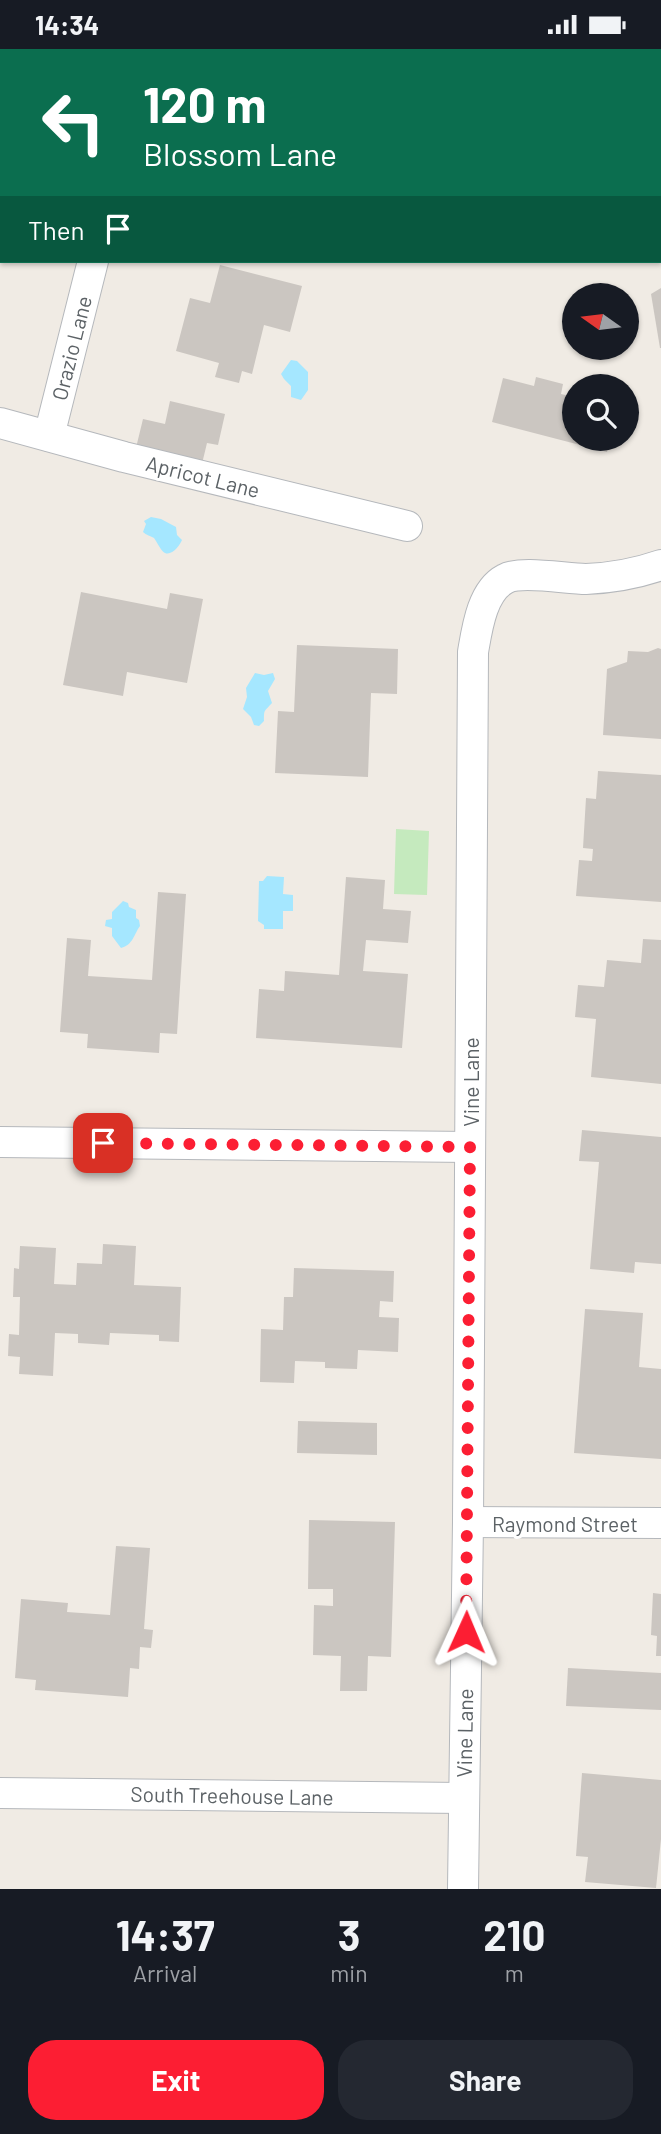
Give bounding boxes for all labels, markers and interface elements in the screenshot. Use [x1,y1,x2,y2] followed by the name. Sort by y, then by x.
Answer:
[35,9,99,40] text: 14:34
[143,74,266,133] text: 120 m
[28,77,119,168] icon: left
[143,134,337,172] text: Blossom Lane
[99,210,137,248] icon: arrive
[28,214,85,245] text: Then
[562,283,639,361] north arrow
[562,283,639,451] map controls
[46,293,96,403] street label: Orazio Lane
[562,374,639,451] button: search
[144,450,262,502] street label: Apricot Lane
[458,1037,483,1127] street label: Vine Lane
[73,1113,133,1173] pin
[84,1124,122,1162] icon: arrive
[492,1511,638,1536] street label: Raymond Street
[429,1595,503,1669] position arrow
[451,1688,477,1778] street label: Vine Lane
[130,1781,334,1809] street label: South Treehouse Lane
[116,1909,215,1959] text: 14:37
[338,1909,360,1959] text: 3
[483,1909,545,1959] text: 210
[133,1959,197,1987] text: Arrival
[330,1959,368,1987] text: min
[505,1959,524,1987] text: m
[28,2040,324,2120] button: Exit
[338,2040,633,2120] button: Share

